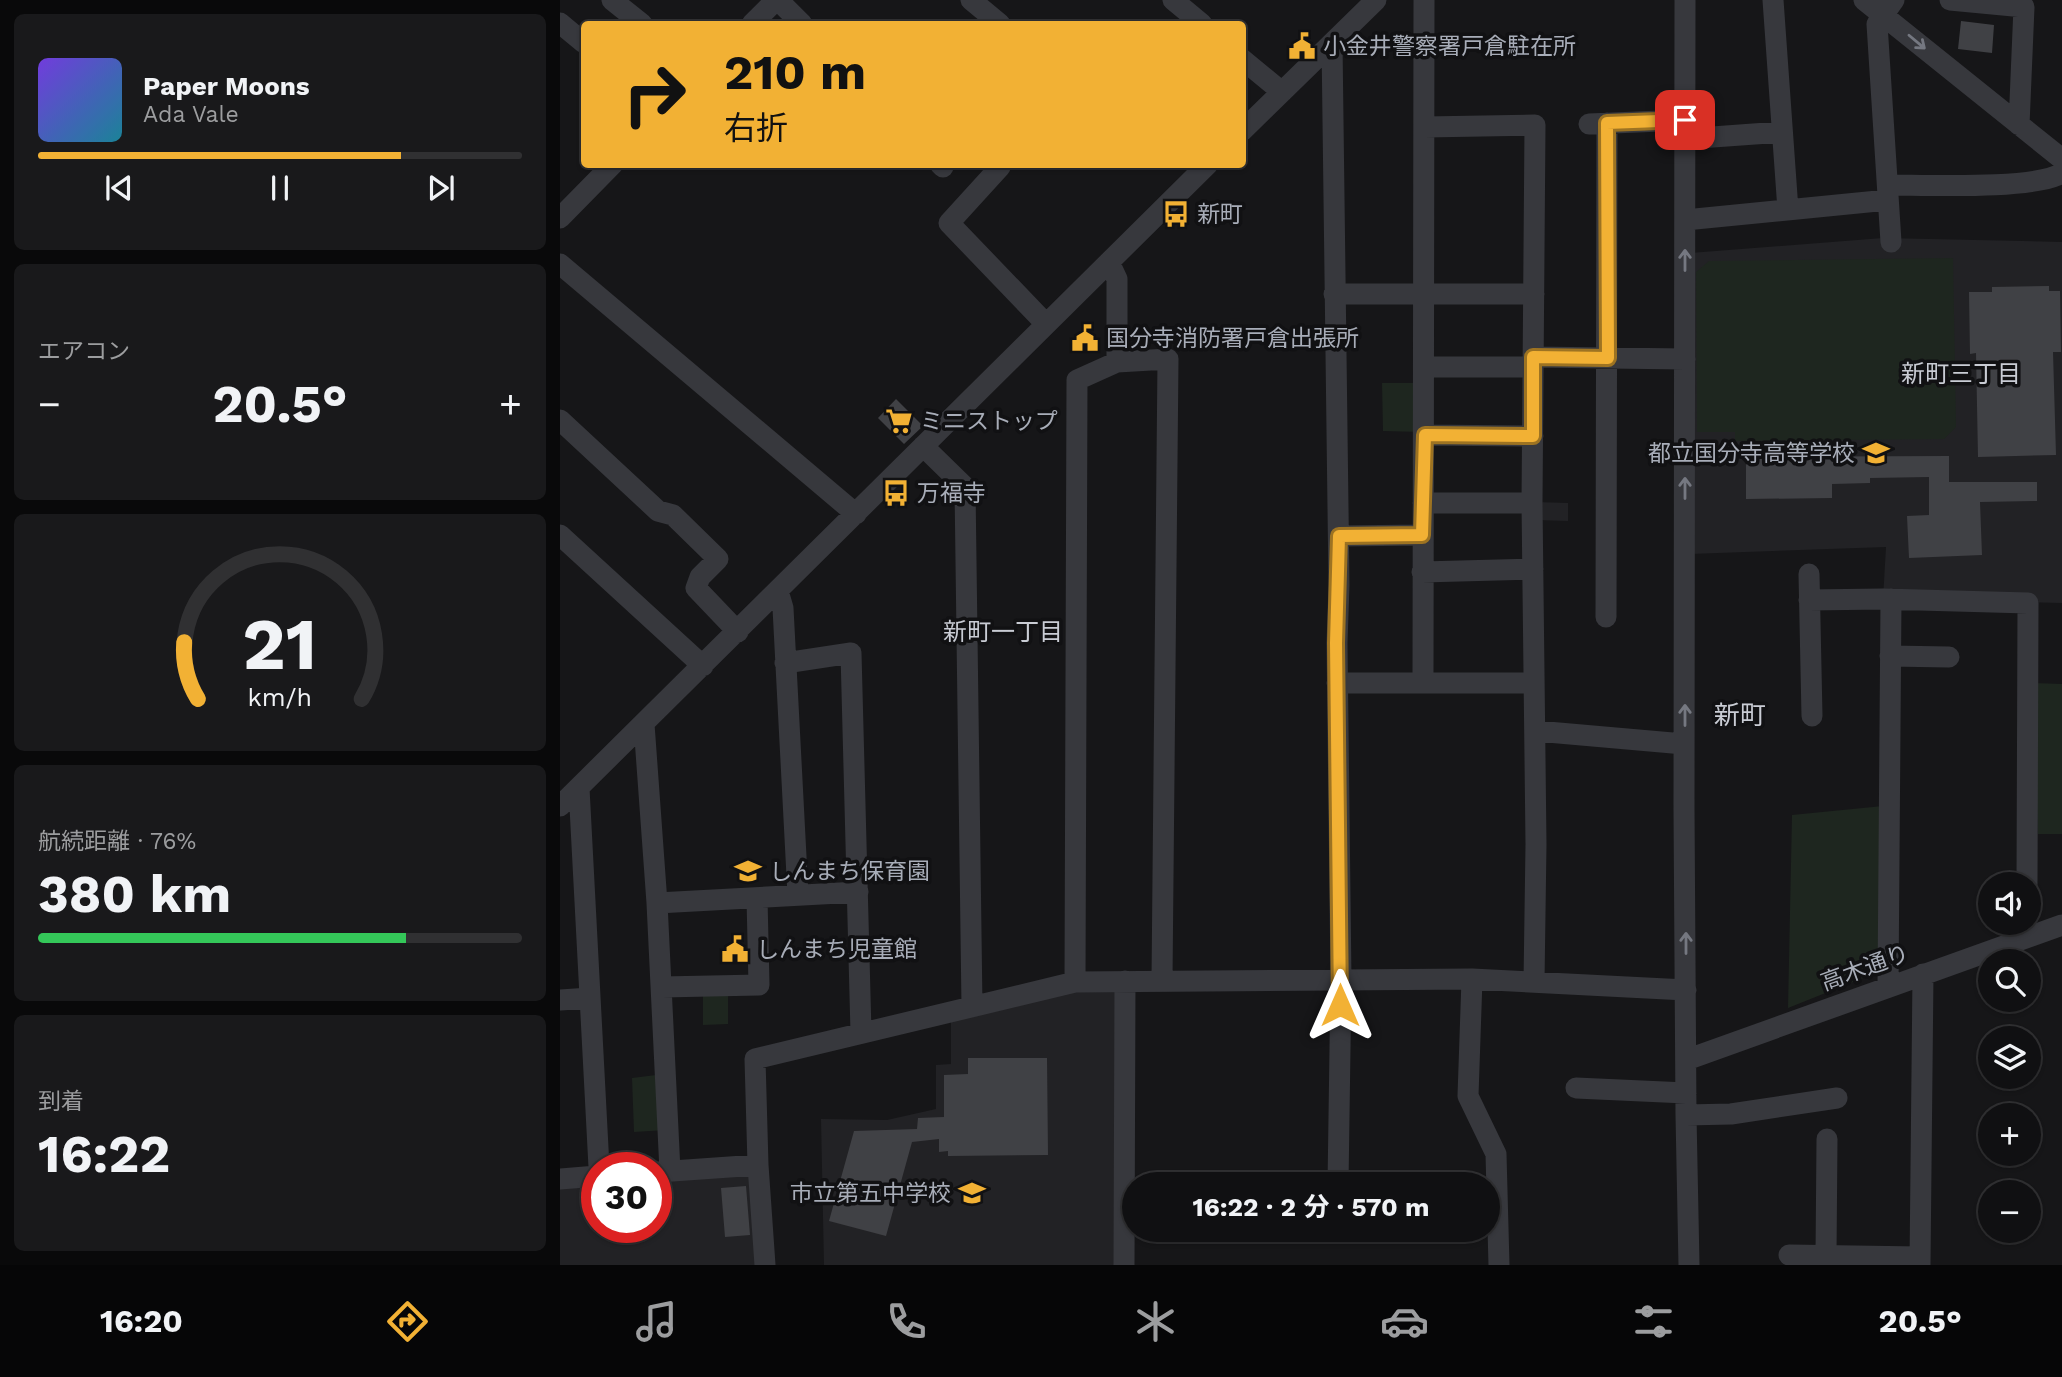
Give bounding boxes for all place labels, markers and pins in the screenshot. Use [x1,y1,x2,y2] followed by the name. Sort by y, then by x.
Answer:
[1287,31,1317,61] public building icon: 小金井警察署戸倉駐在所
[1323,33,1576,60] place label: 小金井警察署戸倉駐在所
[1655,90,1715,150] pin
[1161,199,1191,229] bus stop icon: 新町
[1197,201,1243,228] place label: 新町
[1070,323,1100,353] public building icon: 国分寺消防署戸倉出張所
[1106,325,1359,352] place label: 国分寺消防署戸倉出張所
[884,406,914,436] supermarket icon: ミニストップ
[920,408,1058,435] place label: ミニストップ
[1861,438,1891,468] school or university icon: 都立国分寺高等学校
[1648,440,1855,467] place label: 都立国分寺高等学校
[881,478,911,508] bus stop icon: 万福寺
[917,480,986,507] place label: 万福寺
[733,856,763,886] school or university icon: しんまち保育園
[769,858,930,885] place label: しんまち保育園
[720,934,750,964] public building icon: しんまち児童館
[756,936,917,963] place label: しんまち児童館
[957,1178,987,1208] school or university icon: 市立第五中学校
[790,1180,951,1207] place label: 市立第五中学校

